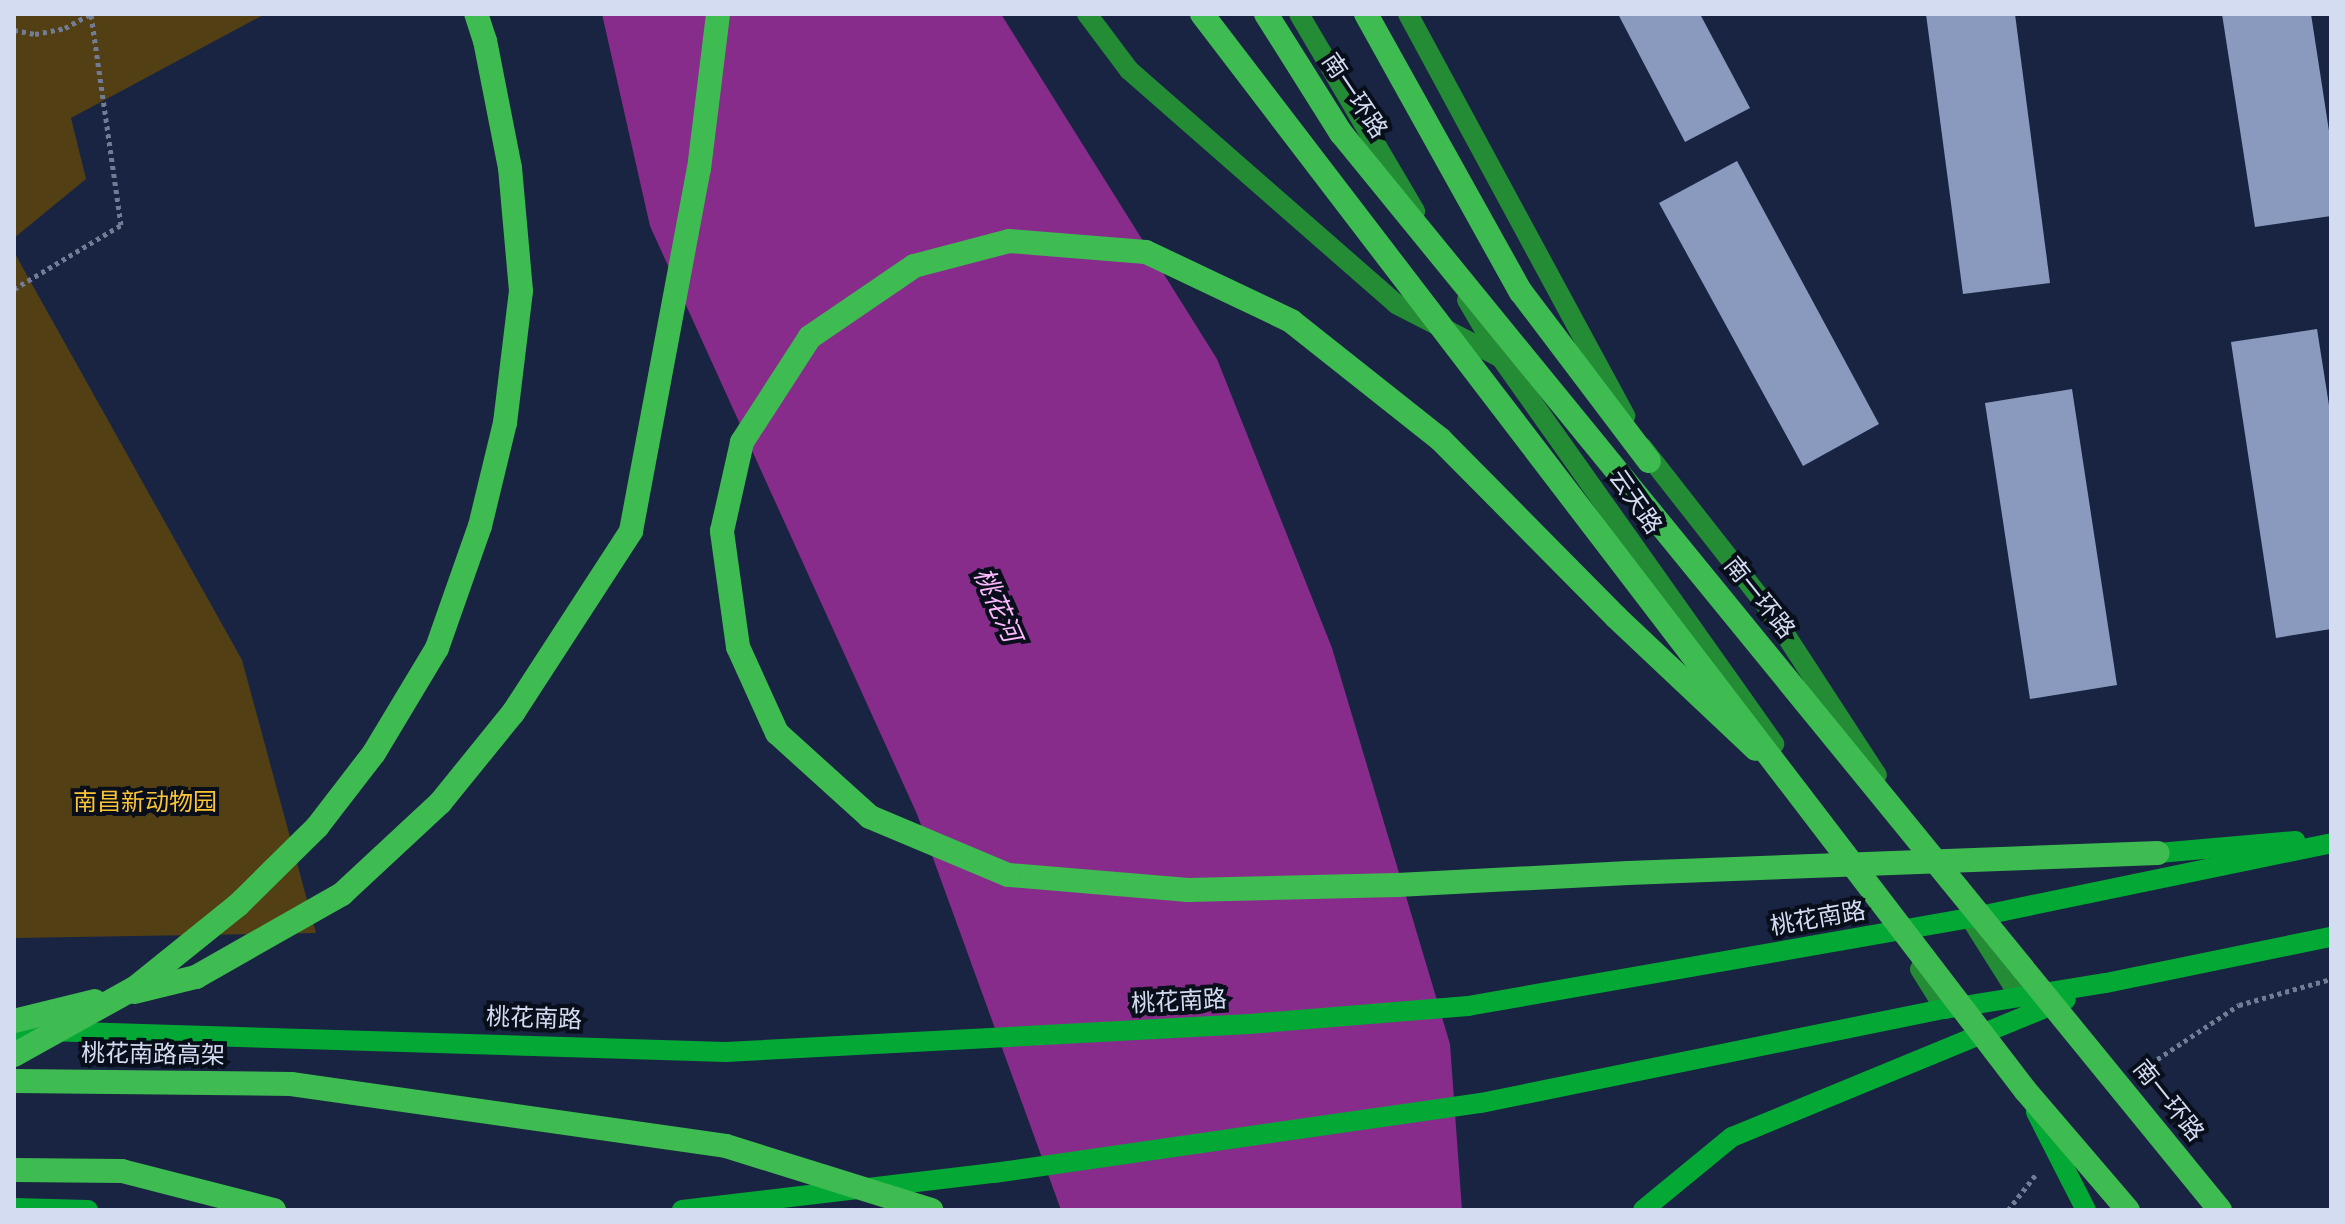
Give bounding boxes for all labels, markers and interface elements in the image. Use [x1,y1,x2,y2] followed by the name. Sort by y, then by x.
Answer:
[1315,48,1393,144] street label: 南一环路
[1603,464,1667,540] street label: 云天路
[1718,552,1800,644] street label: 南一环路
[967,563,1027,647] water label: 桃花河
[73,789,217,817] park label: 南昌新动物园
[1768,896,1868,942] street label: 桃花南路
[1130,985,1228,1019] street label: 桃花南路
[486,1003,582,1035] street label: 桃花南路
[81,1039,225,1071] street label: 桃花南路高架
[2127,1055,2209,1147] street label: 南一环路

